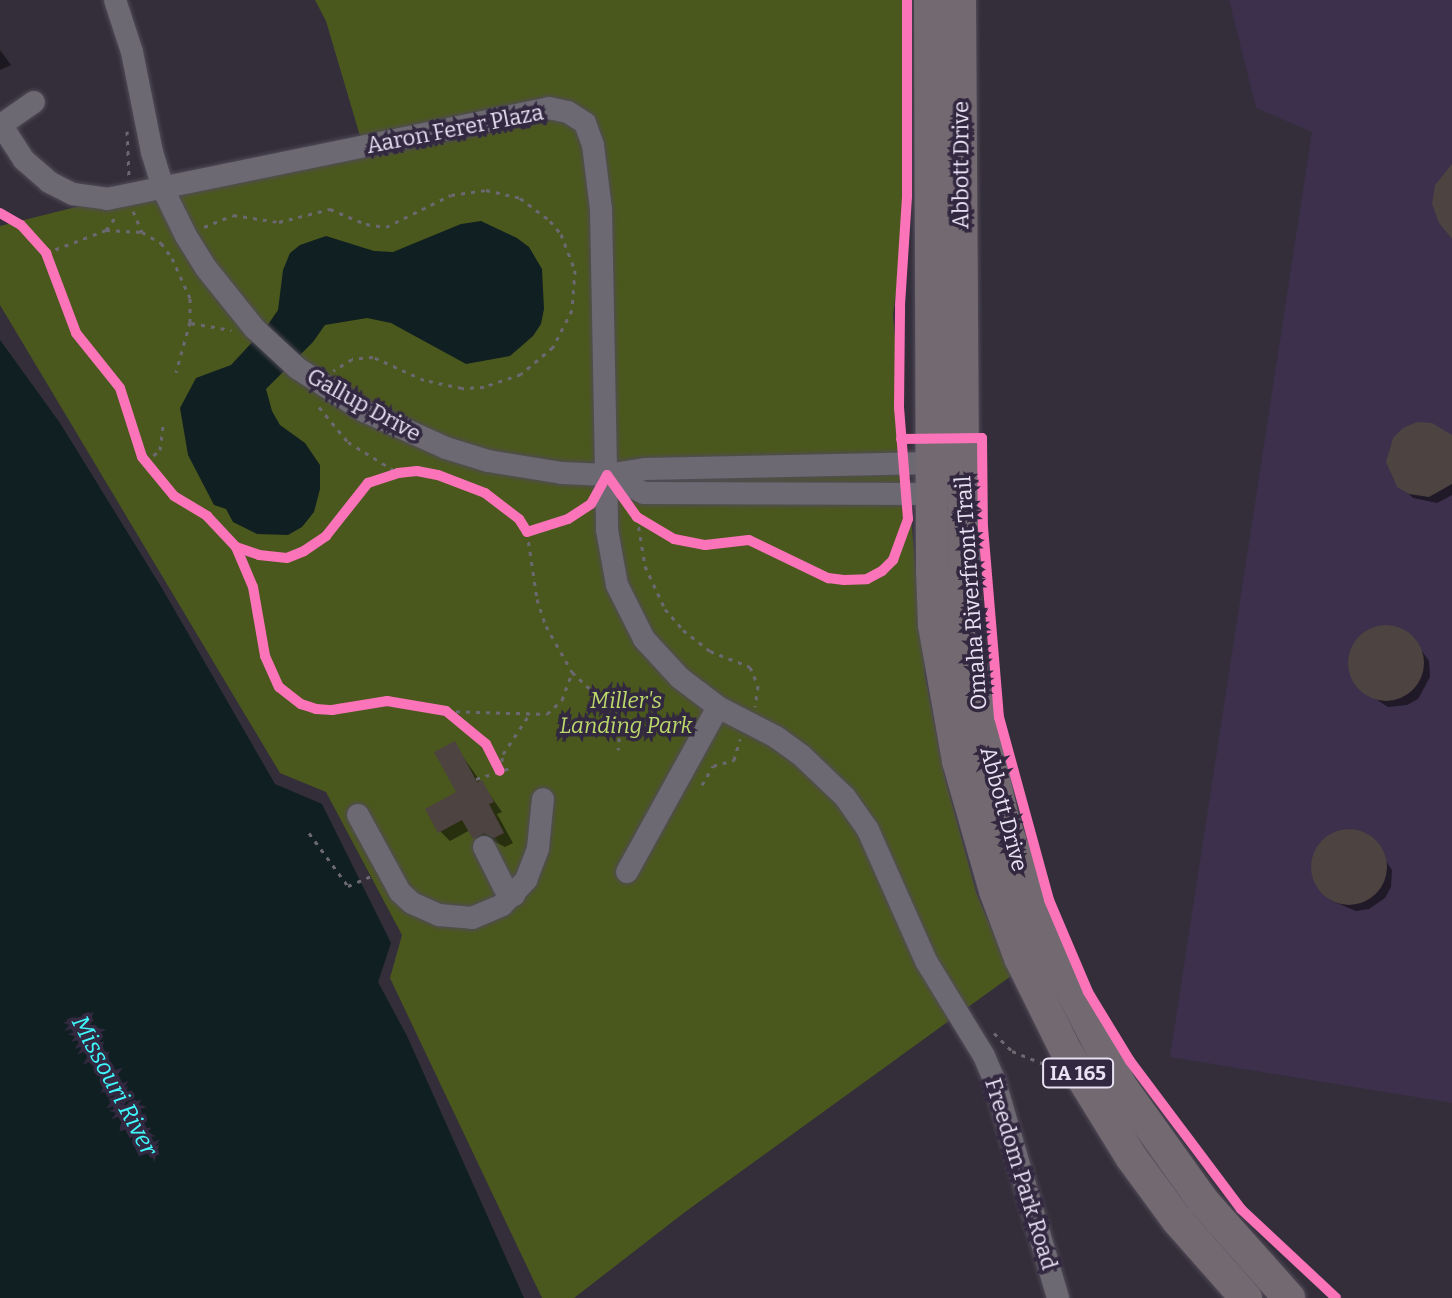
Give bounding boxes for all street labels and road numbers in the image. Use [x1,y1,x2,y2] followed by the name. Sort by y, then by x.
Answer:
[364,99,546,159] street label: Aaron Ferer Plaza
[948,101,974,229] street label: Abbott Drive
[302,363,426,447] street label: Gallup Drive
[950,475,992,711] street label: Omaha Riverfront Trail
[975,744,1033,874] street label: Abbott Drive
[1042,1057,1114,1089] road number: IA 165
[979,1075,1063,1273] street label: Freedom Park Road

